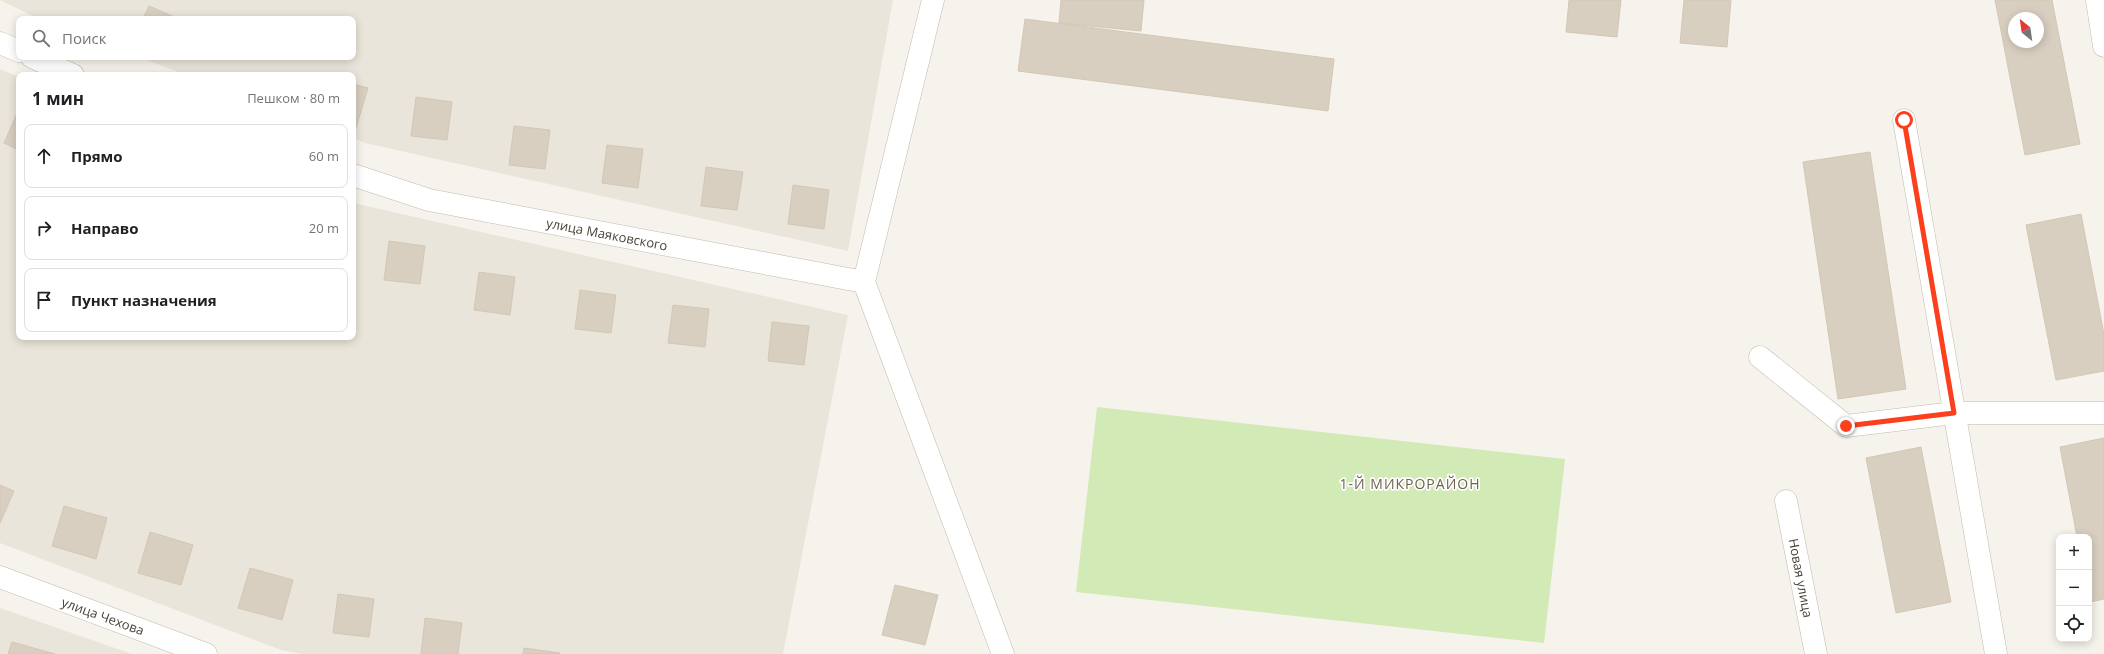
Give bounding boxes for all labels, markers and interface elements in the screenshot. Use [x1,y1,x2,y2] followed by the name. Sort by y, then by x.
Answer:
[2008,12,2044,48] north arrow
[16,16,356,60] search box
[30,27,52,49] icon: search
[62,28,106,48] text: Поиск
[32,87,84,110] text: 1 мин
[247,89,340,107] text: Пешком · 80 m
[1895,111,1913,129] route start
[33,145,55,167] icon: ahead
[71,146,123,166] text: Прямо
[309,147,339,165] text: 60 m
[545,213,669,255] street label: улица Маяковского
[33,217,55,239] icon: right
[71,218,139,238] text: Направо
[309,219,339,237] text: 20 m
[33,289,55,311] icon: arrive
[71,290,217,310] text: Пункт назначения
[1837,417,1855,435] route end
[1340,474,1480,493] district label: 1-Й МИКРОРАЙОН
[2056,534,2092,642] map controls
[2056,534,2092,570] button: +
[1785,537,1817,619] street label: Новая улица
[2056,570,2092,606] button: −
[59,593,147,639] street label: улица Чехова
[2056,606,2092,642] button: locate

